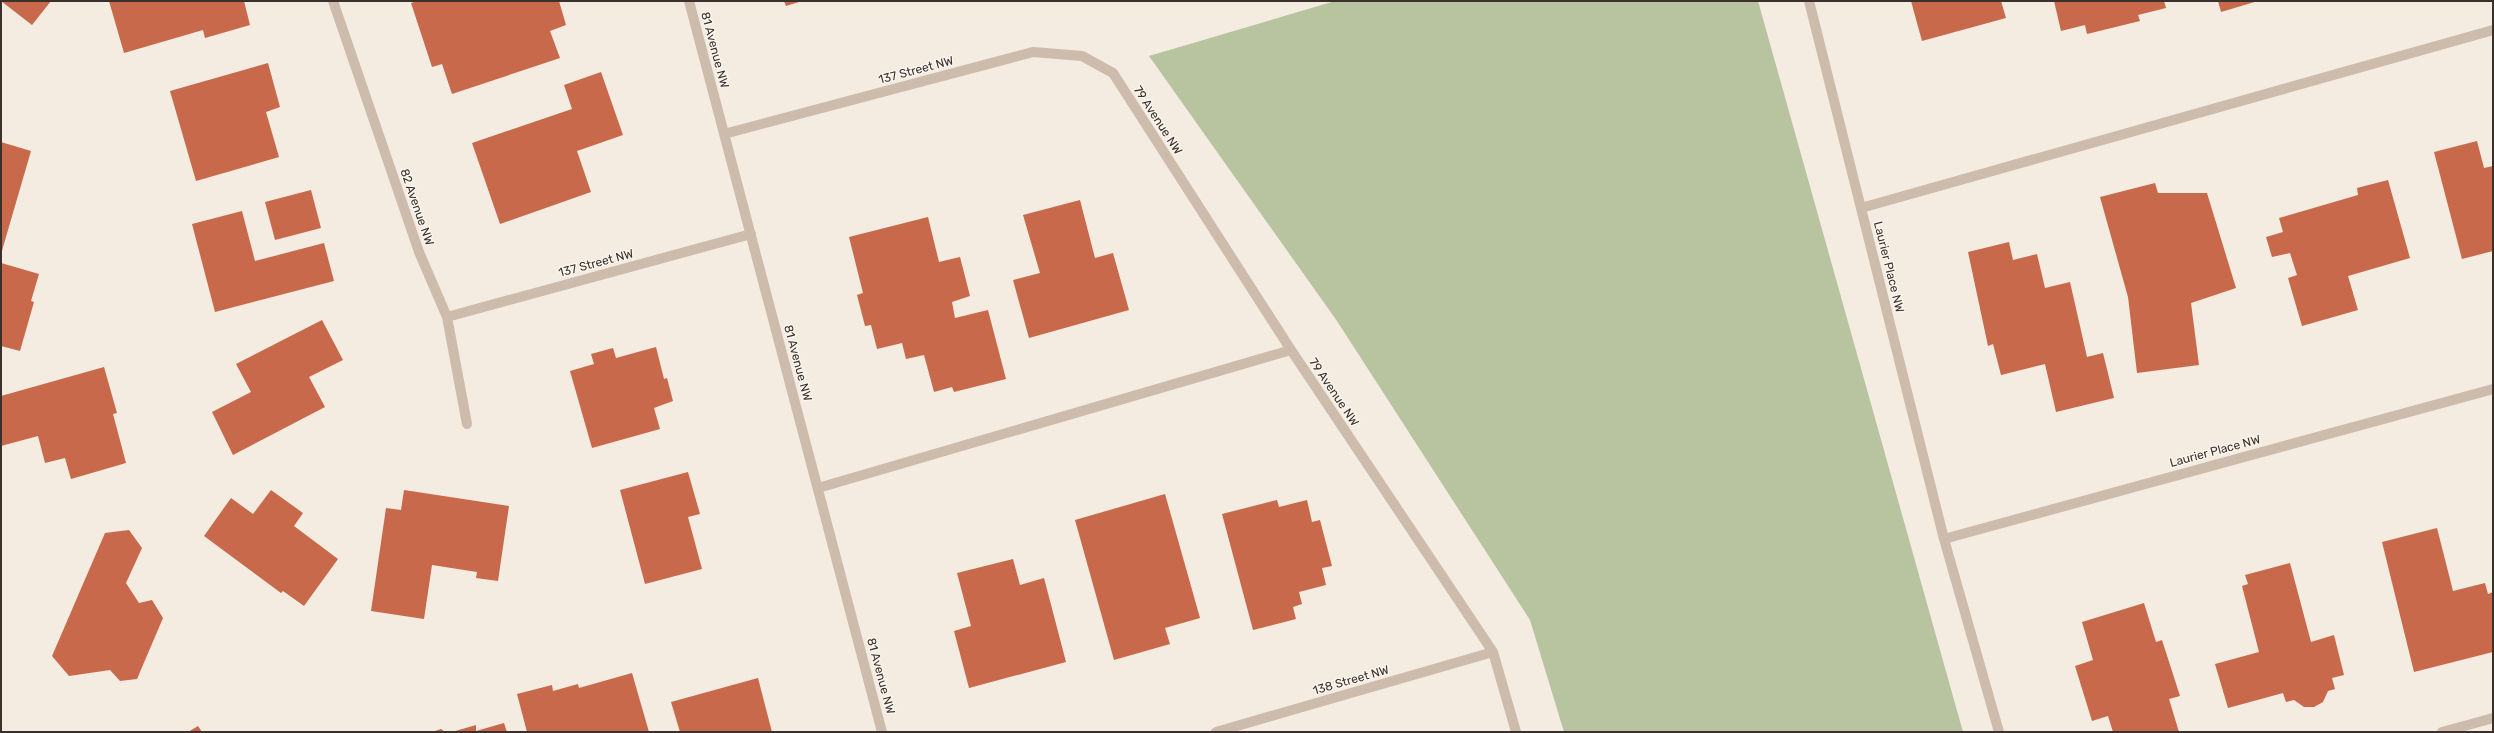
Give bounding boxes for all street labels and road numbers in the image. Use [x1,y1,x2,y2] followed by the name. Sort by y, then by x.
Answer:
[698,10,732,90] street label: 81 Avenue NW
[877,53,955,87] street label: 137 Street NW
[1131,83,1186,157] street label: 79 Avenue NW
[397,167,437,248] street label: 82 Avenue NW
[1871,220,1907,314] street label: Laurier Place NW
[557,246,635,280] street label: 137 Street NW
[781,323,815,403] street label: 81 Avenue NW
[1306,355,1362,429] street label: 79 Avenue NW
[2168,432,2262,470] street label: Laurier Place NW
[864,636,898,716] street label: 81 Avenue NW
[1311,662,1391,698] street label: 138 Street NW

